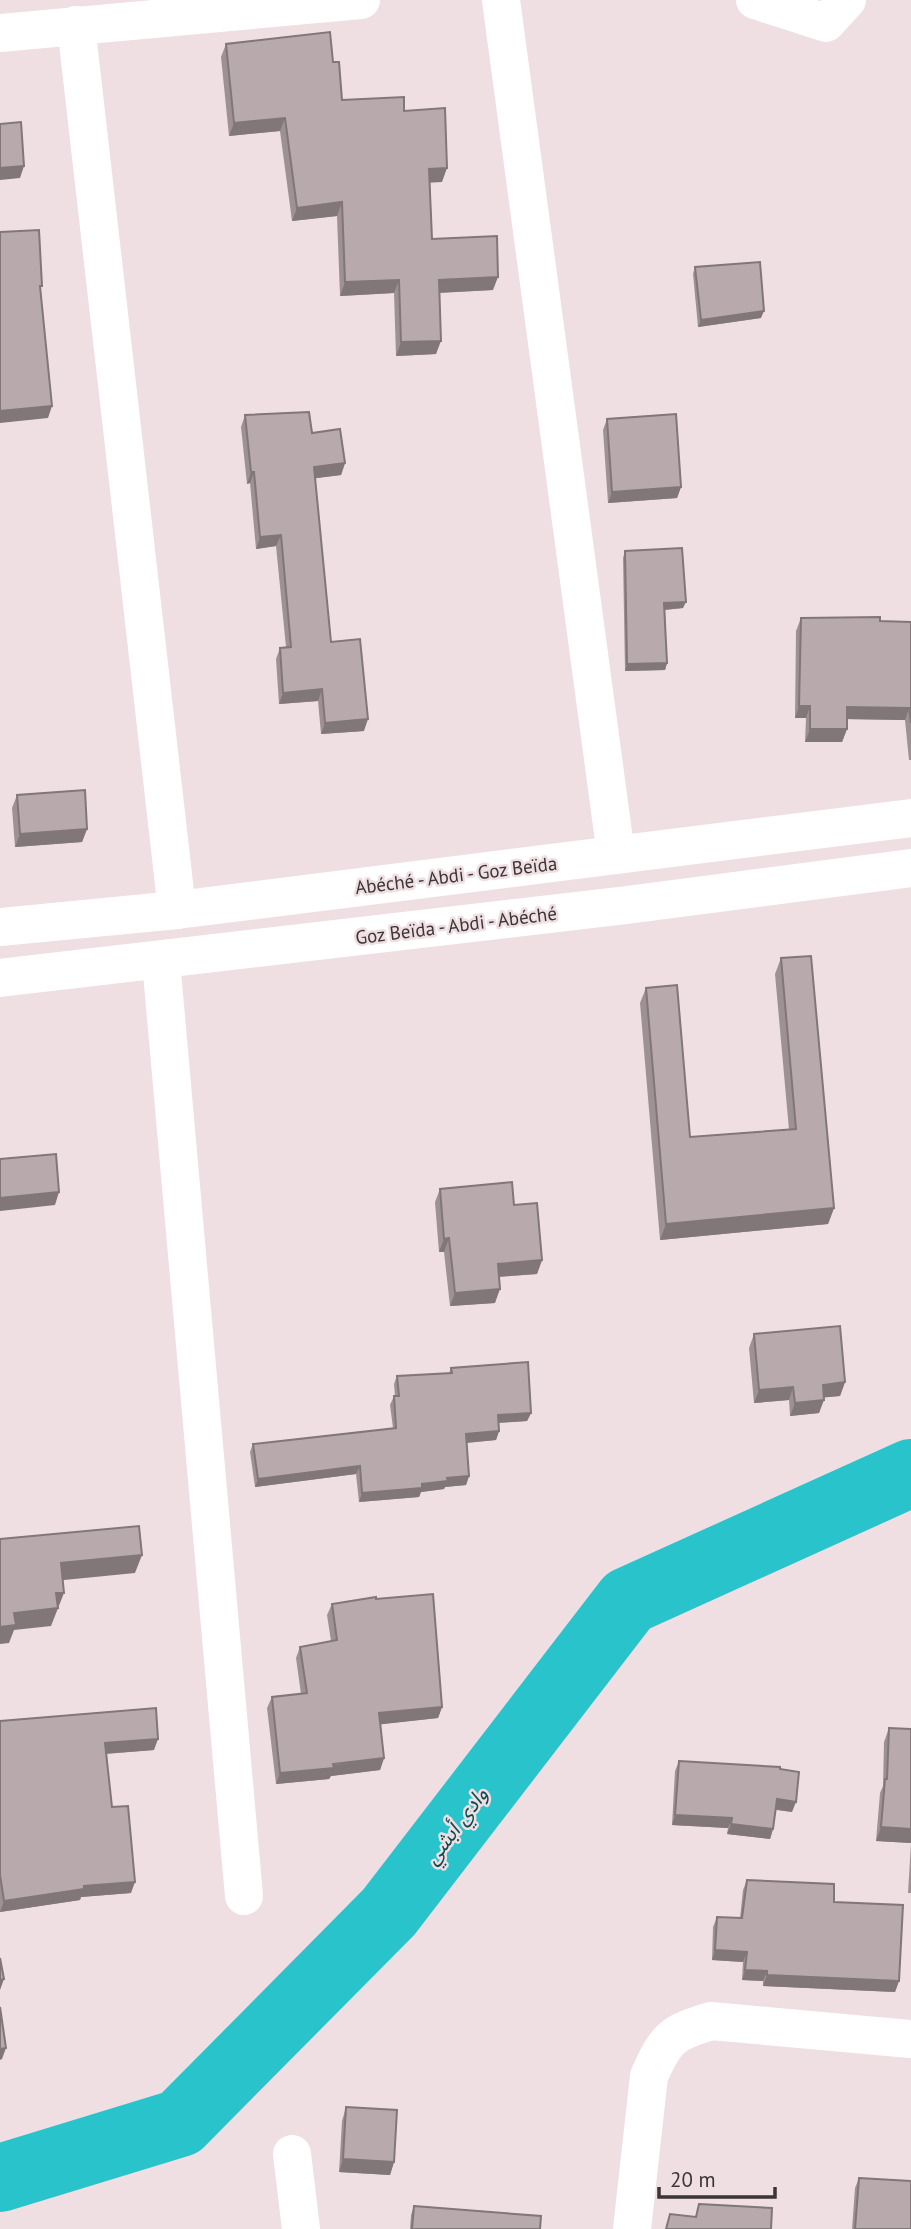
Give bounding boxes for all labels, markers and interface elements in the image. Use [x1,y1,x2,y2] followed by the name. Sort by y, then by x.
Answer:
[354,851,558,899] street label: Abéché - Abdi - Goz Beïda
[354,901,558,949] street label: Goz Beïda - Abdi - Abéché
[418,1782,496,1871] water label: وادي أبشي
[659,2156,774,2200] scale bar
[670,2166,716,2193] text: 20 m

